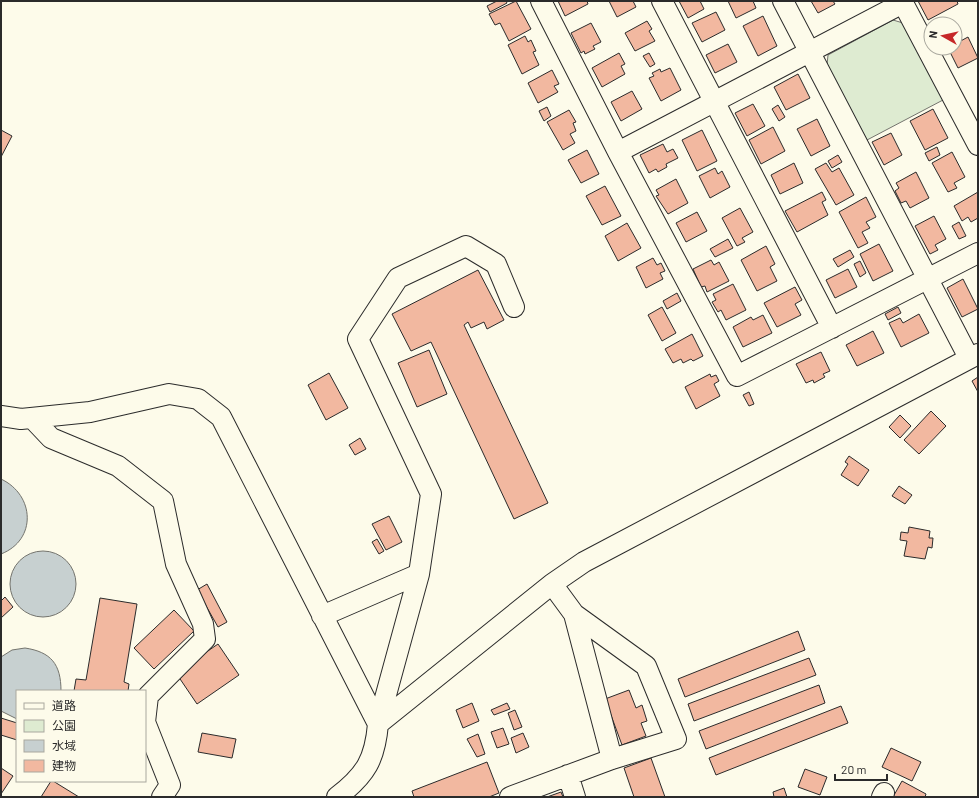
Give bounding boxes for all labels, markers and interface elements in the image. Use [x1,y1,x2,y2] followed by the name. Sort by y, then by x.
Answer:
[923,16,963,56] north arrow
[926,30,940,39] text: N
[16,690,146,782] legend
[52,698,76,712] text: 道路
[52,718,76,732] text: 公園
[52,738,76,752] text: 水域
[835,756,887,782] scale bar
[52,758,76,772] text: 建物
[841,762,867,776] text: 20 m

